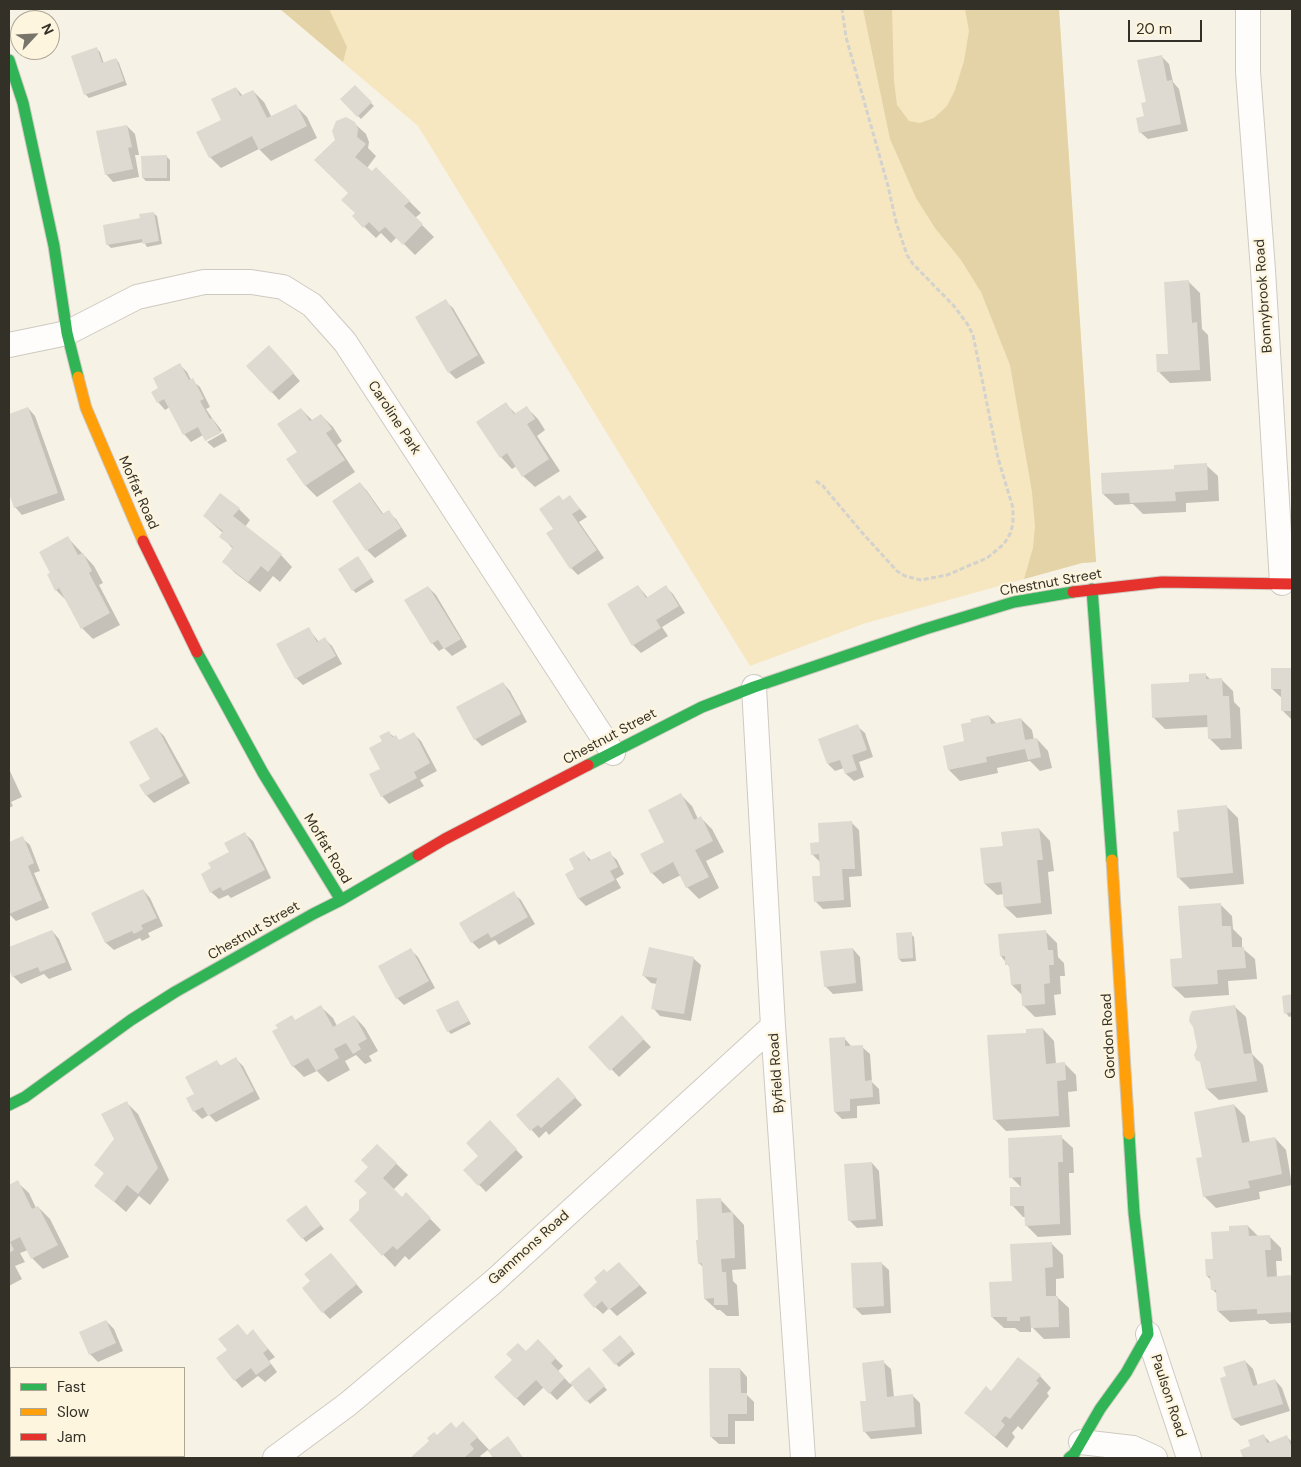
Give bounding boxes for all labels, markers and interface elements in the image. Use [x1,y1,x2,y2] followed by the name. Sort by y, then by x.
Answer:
[10,10,60,60] north arrow
[1131,10,1205,42] scale bar
[1136,19,1172,39] text: 20 m
[37,21,58,38] text: N
[1252,239,1276,353] street label: Bonnybrook Road
[364,378,424,458] street label: Caroline Park
[114,454,162,532] street label: Moffat Road
[999,566,1103,600] street label: Chestnut Street
[560,705,660,769] street label: Chestnut Street
[300,811,354,887] street label: Moffat Road
[205,898,303,964] street label: Chestnut Street
[1098,993,1120,1079] street label: Gordon Road
[766,1032,788,1114] street label: Byfield Road
[485,1207,573,1289] street label: Gammons Road
[1147,1352,1189,1440] street label: Paulson Road
[10,1367,185,1457] legend
[57,1377,86,1397] text: Fast
[57,1402,89,1422] text: Slow
[57,1427,86,1447] text: Jam

